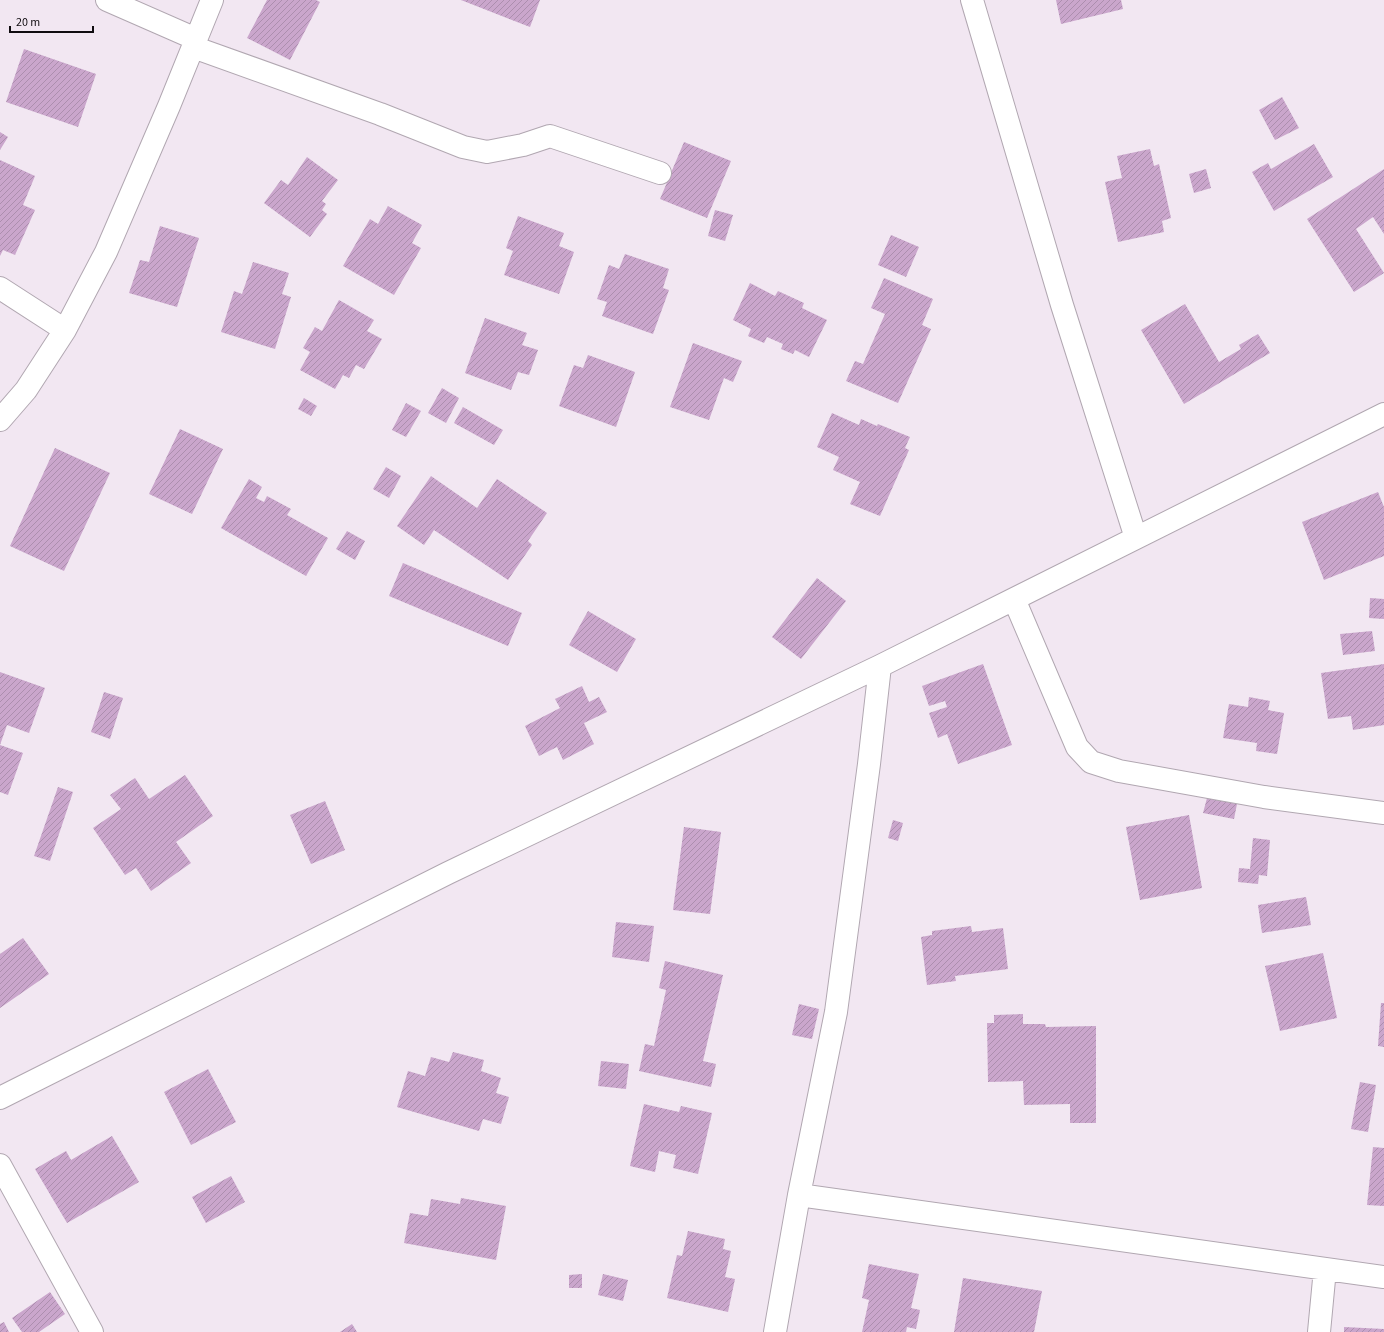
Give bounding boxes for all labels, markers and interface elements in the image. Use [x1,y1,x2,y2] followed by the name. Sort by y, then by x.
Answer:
[10,8,93,34] scale bar
[16,14,40,31] text: 20 m

